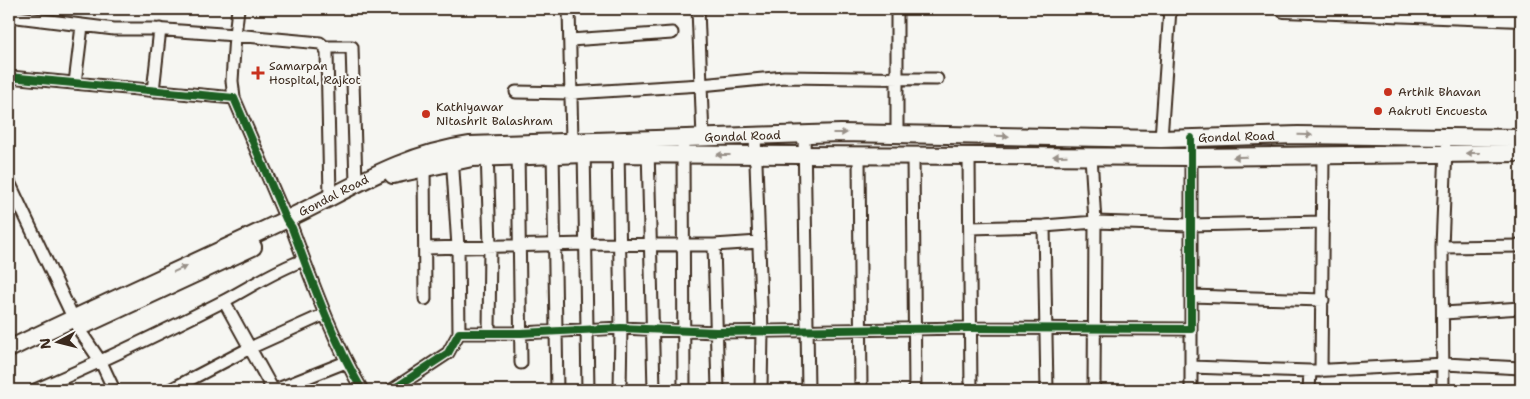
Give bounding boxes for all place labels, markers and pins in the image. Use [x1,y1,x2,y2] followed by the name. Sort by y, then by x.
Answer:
[269,58,361,88] place label: Samarpan Hospital, Rajkot
[251,66,265,80] marker: Samarpan Hospital, Rajkot
[1398,84,1481,100] place label: Arthik Bhavan
[1382,86,1394,98] marker: Arthik Bhavan
[436,99,553,129] place label: Kathiyawar Nitashrit Balashram
[1388,103,1488,119] place label: Aakruti Encuesta
[1372,105,1384,117] marker: Aakruti Encuesta
[420,108,432,120] marker: Kathiyawar Nitashrit Balashram

